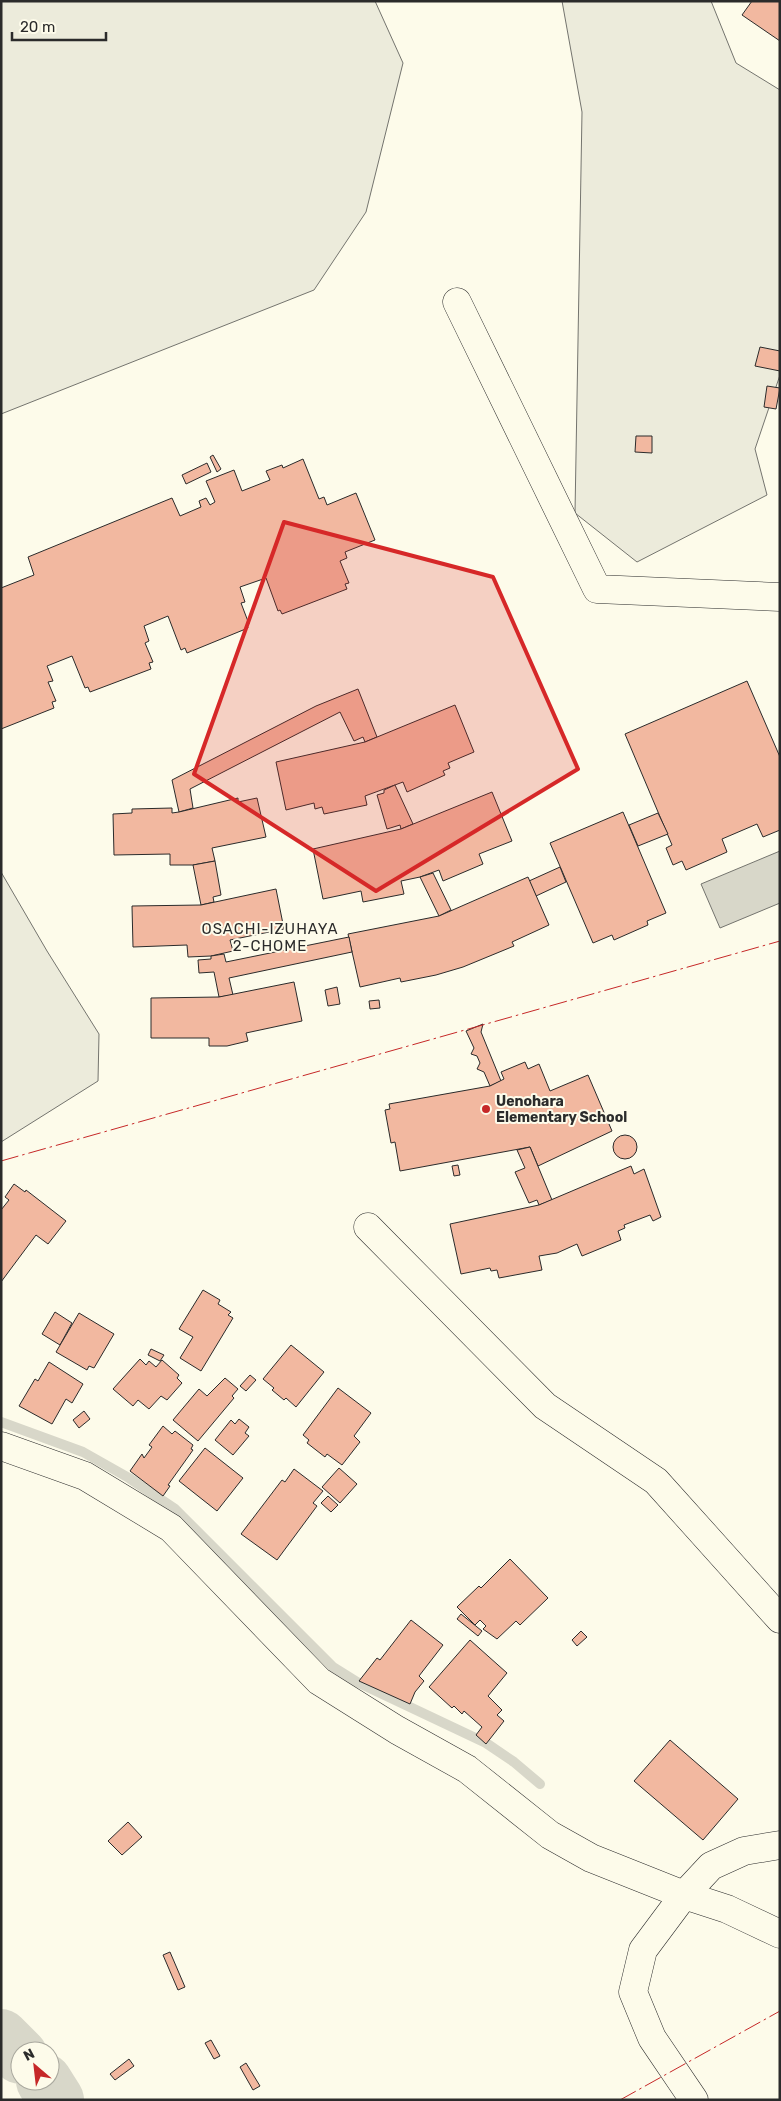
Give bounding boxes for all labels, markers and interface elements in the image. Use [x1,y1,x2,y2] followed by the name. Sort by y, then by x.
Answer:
[12,10,106,42] scale bar
[20,18,55,36] text: 20 m
[202,920,339,955] district label: OSACHI-IZUHAYA 2-CHOME
[496,1093,627,1126] place label: Uenohara Elementary School
[480,1103,492,1115] marker: Uenohara Elementary School
[10,2041,60,2091] north arrow
[21,2045,38,2065] text: N

